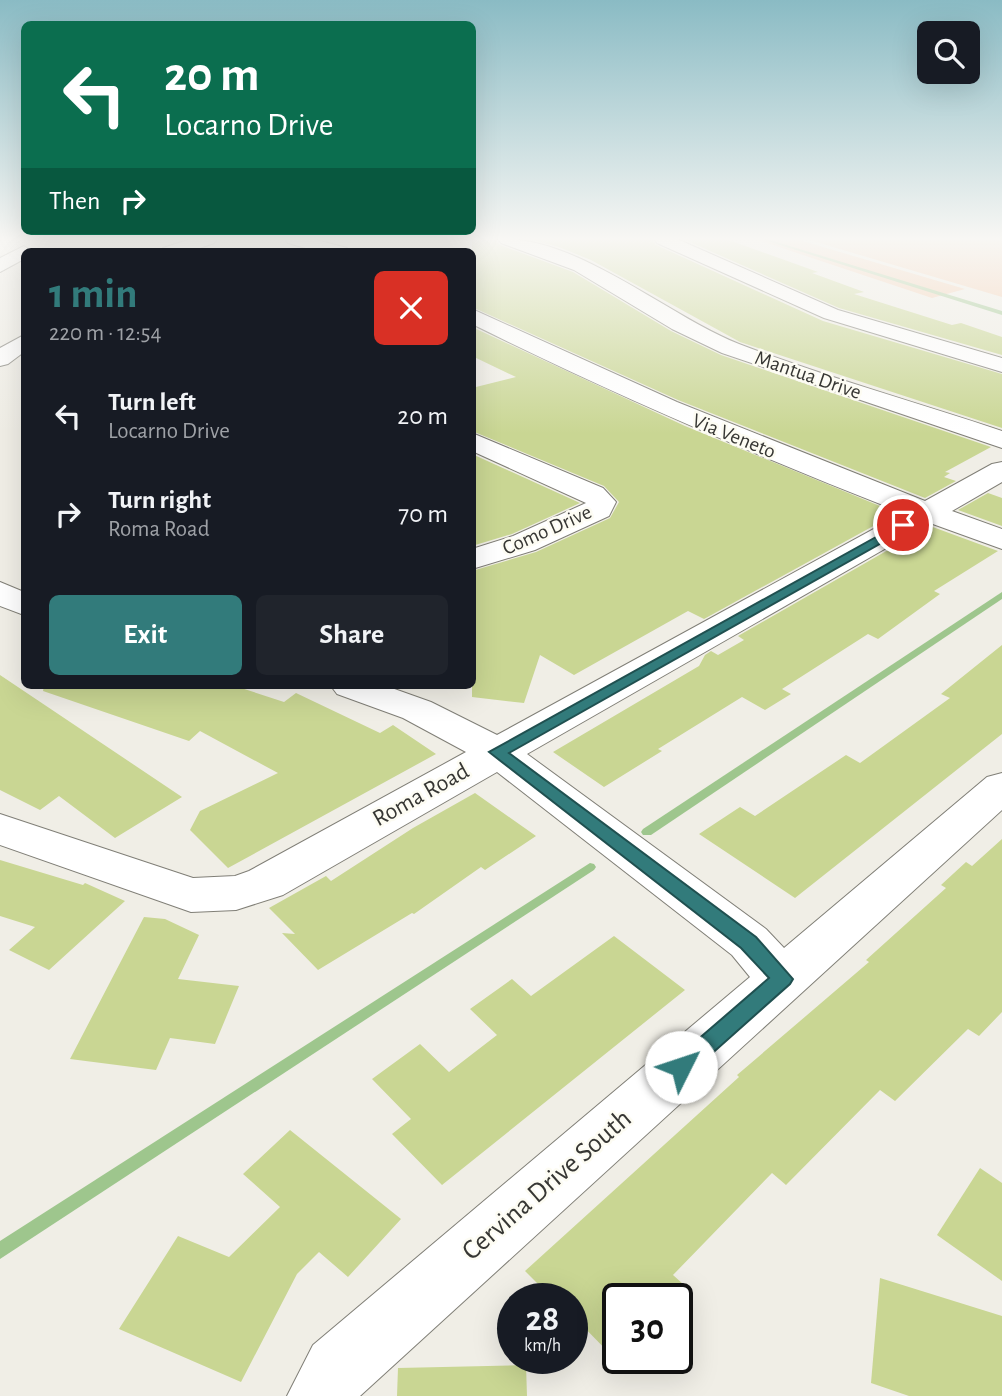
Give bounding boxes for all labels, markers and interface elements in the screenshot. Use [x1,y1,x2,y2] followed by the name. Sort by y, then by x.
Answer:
[917,21,980,84] map controls
[917,21,980,84] button: search
[49,49,140,140] icon: left
[164,51,260,100] text: 20 m
[164,109,333,141] text: Locarno Drive
[114,182,152,220] icon: right
[49,188,100,214] text: Then
[374,271,448,345] button: close
[49,273,138,315] text: 1 min
[49,322,161,345] text: 220 m · 12:54
[752,347,864,403] street label: Mantua Drive
[108,389,196,415] text: Turn left
[49,397,87,435] icon: left
[397,403,448,429] text: 20 m
[689,410,779,462] street label: Via Veneto
[108,420,230,443] text: Locarno Drive
[108,487,211,513] text: Turn right
[49,495,87,533] icon: right
[873,495,933,555] pin
[398,501,448,527] text: 70 m
[499,501,595,559] street label: Como Drive
[884,506,922,544] icon: arrive
[108,518,210,541] text: Roma Road
[49,595,242,675] button: Exit
[256,595,448,675] button: Share
[369,759,473,831] street label: Roma Road
[644,1030,718,1104] position arrow
[457,1104,637,1266] street label: Cervina Drive South
[602,1283,693,1374] speed limit sign: 30
[526,1302,559,1337] text: 28
[524,1337,561,1355] text: km/h

